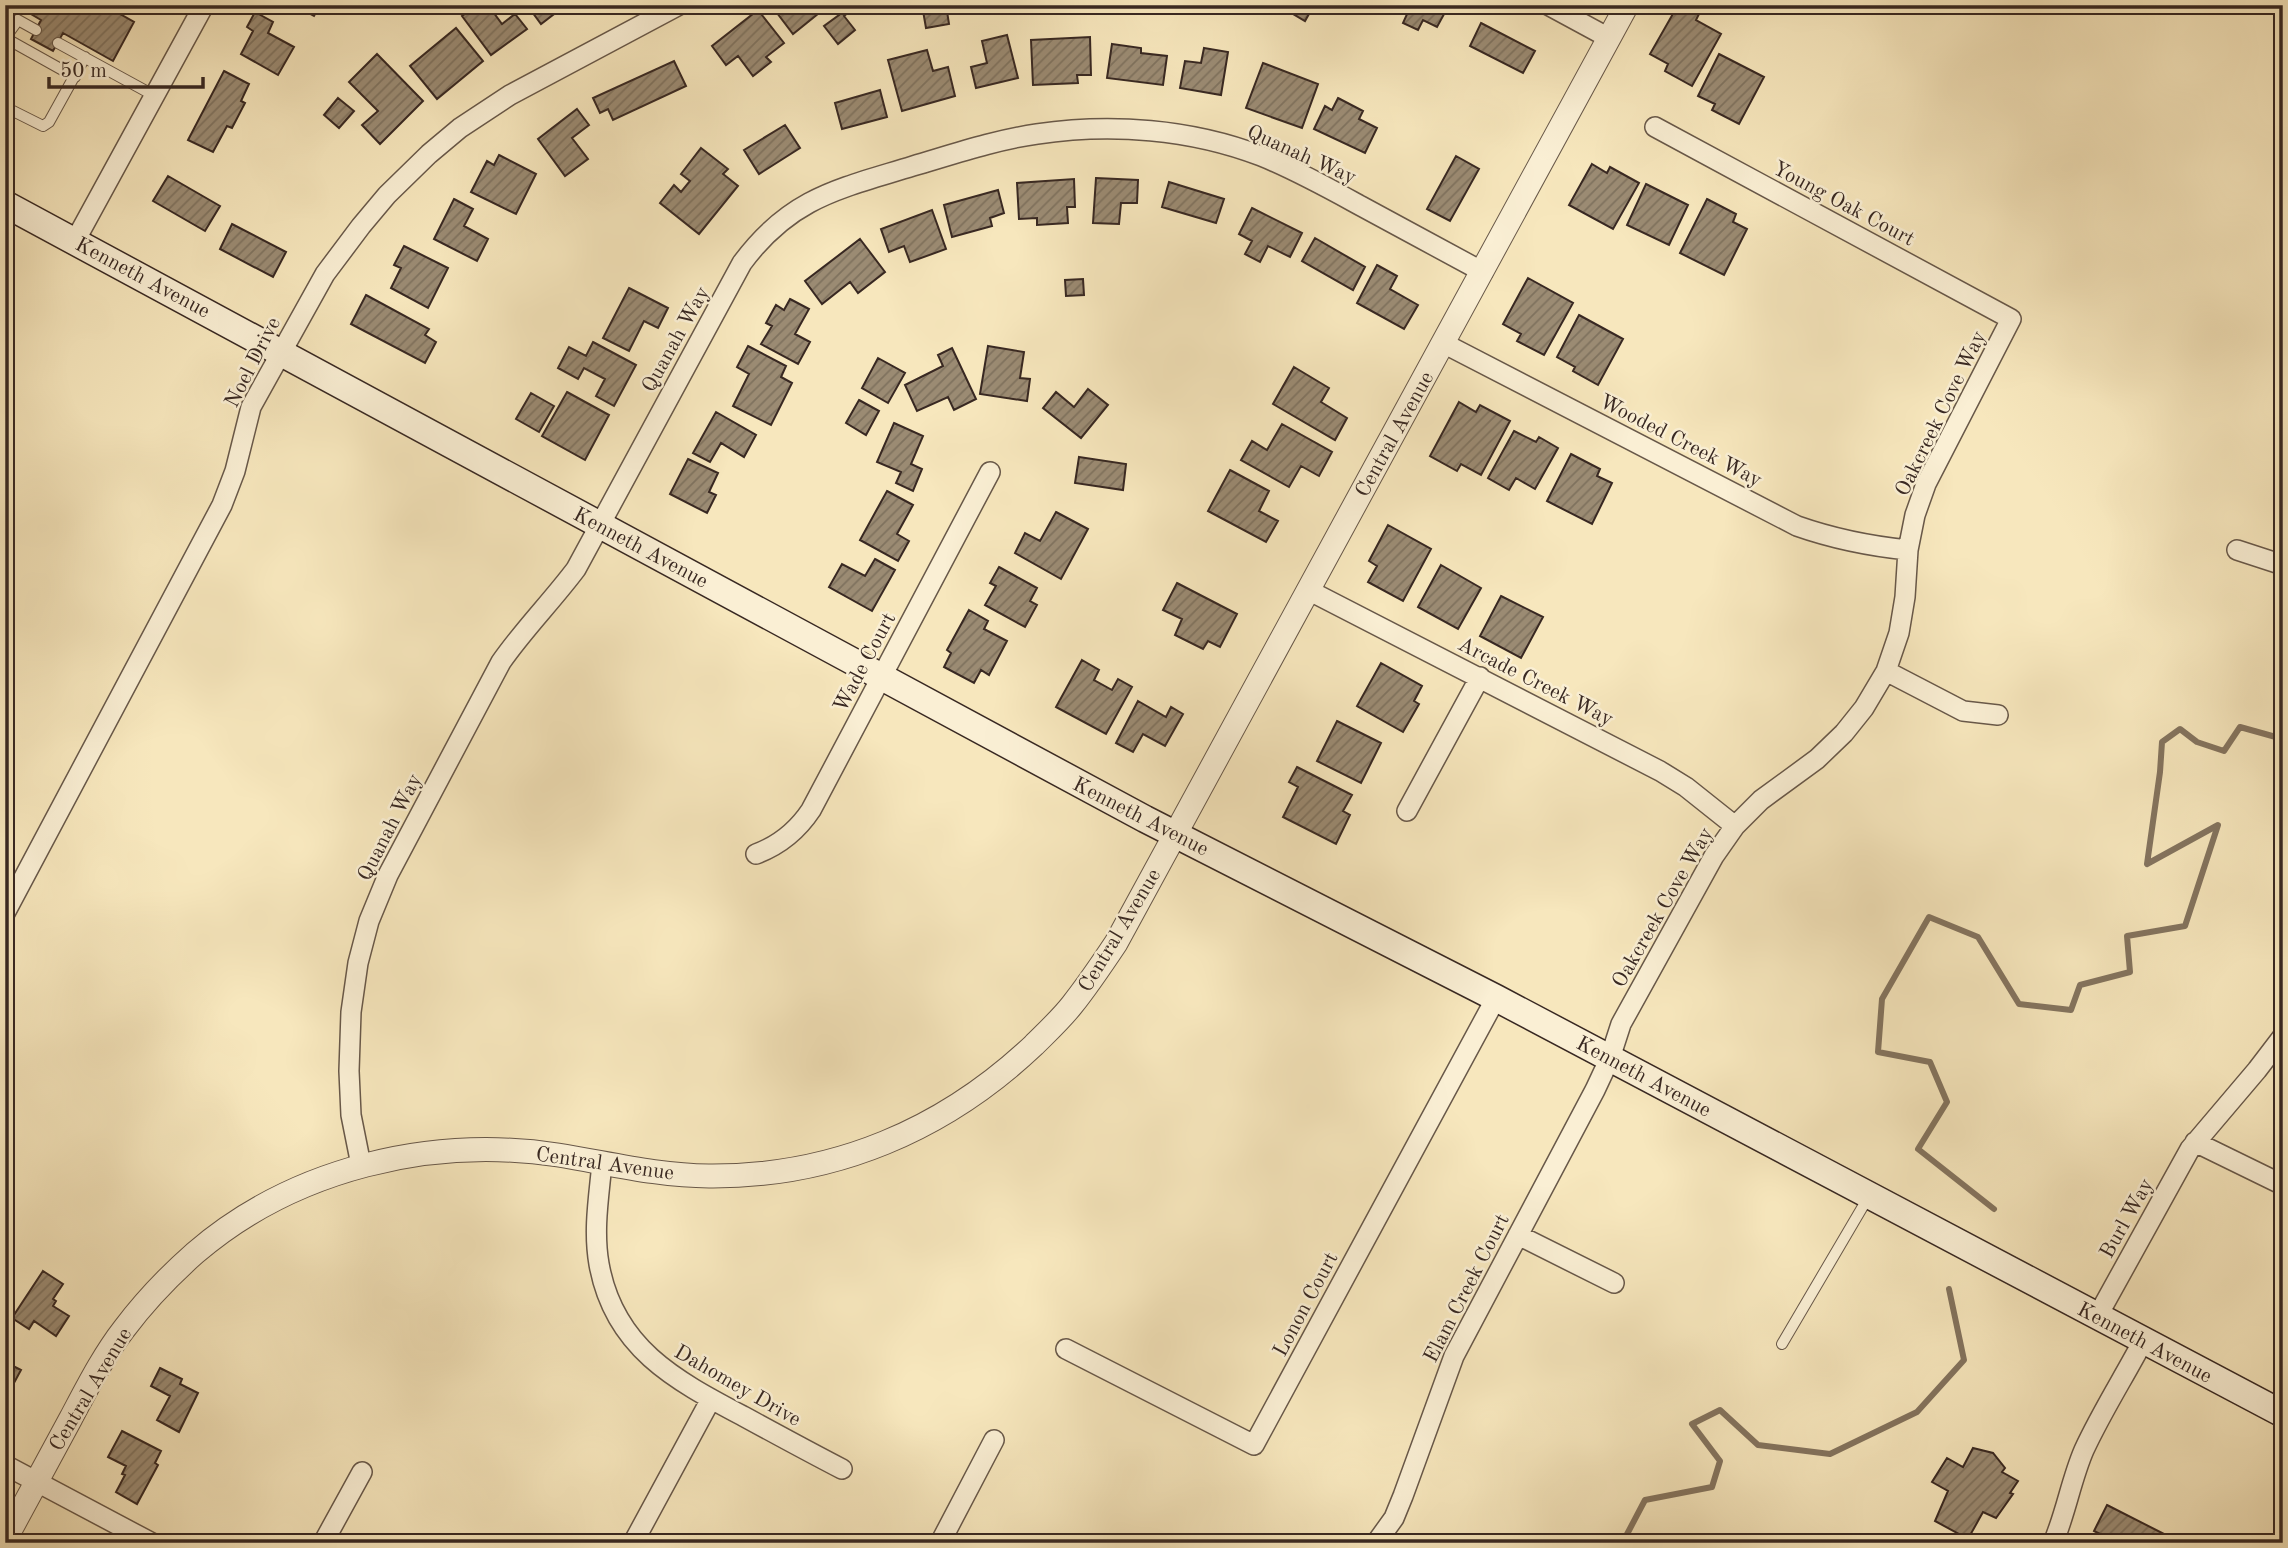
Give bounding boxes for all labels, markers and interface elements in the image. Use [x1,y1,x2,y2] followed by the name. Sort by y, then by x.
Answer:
[49,46,203,90] scale bar
[60,61,107,82] text: 50 m
[1244,122,1359,189] street label: Quanah Way
[1769,158,1918,251] street label: Young Oak Court
[71,234,213,323] street label: Kenneth Avenue
[639,283,714,396] street label: Quanah Way
[222,314,285,411] street label: Noel Drive
[1892,328,1990,500] street label: Oakcreek Cove Way
[1352,369,1438,501] street label: Central Avenue
[1596,391,1765,491] street label: Wooded Creek Way
[569,504,711,593] street label: Kenneth Avenue
[830,610,900,716] street label: Wade Court
[1454,634,1616,731] street label: Arcade Creek Way
[354,771,426,885] street label: Quanah Way
[1069,774,1212,861] street label: Kenneth Avenue
[1609,824,1718,991] street label: Oakcreek Cove Way
[1075,866,1165,996] street label: Central Avenue
[1572,1033,1714,1122] street label: Kenneth Avenue
[534,1144,675,1185] street label: Central Avenue
[2097,1175,2158,1262] street label: Burl Way
[1421,1211,1514,1366] street label: Elam Creek Court
[1270,1249,1343,1360] street label: Lonon Court
[2073,1299,2215,1388] street label: Kenneth Avenue
[46,1325,136,1455] street label: Central Avenue
[670,1342,804,1431] street label: Dahomey Drive

